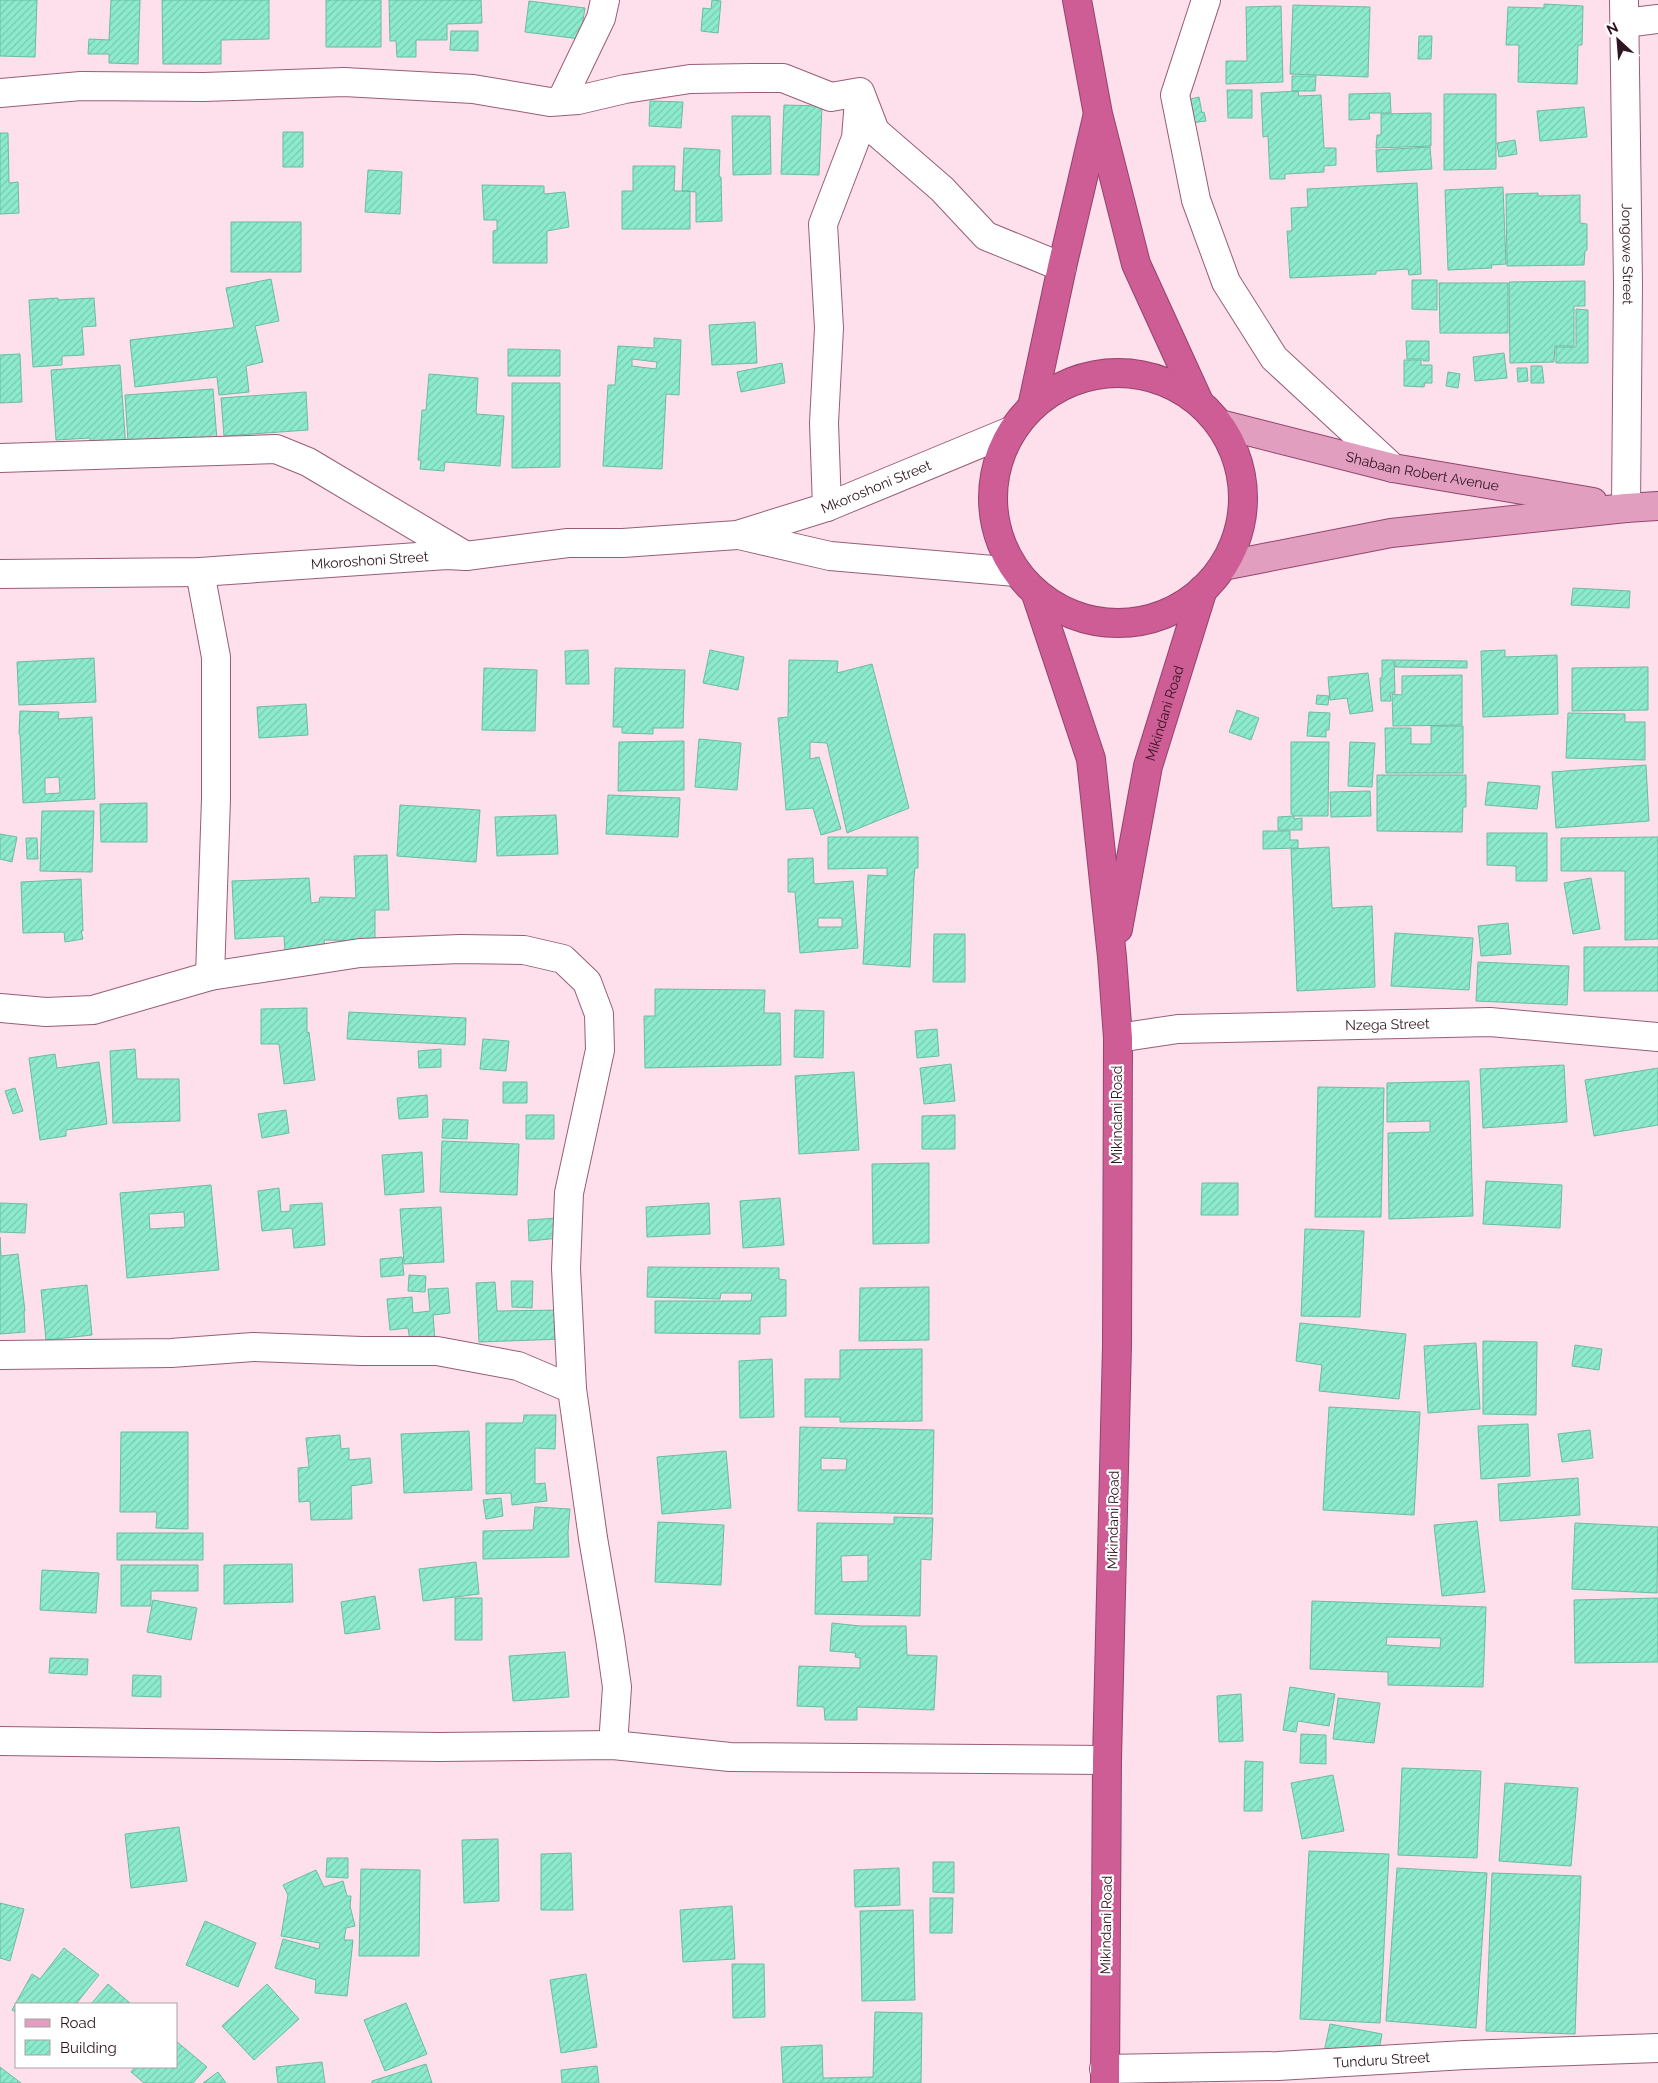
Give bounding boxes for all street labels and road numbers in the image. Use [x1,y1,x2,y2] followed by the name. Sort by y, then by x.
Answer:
[1619,203,1636,305] street label: Jongowe Street
[1344,448,1500,494] street label: Shabaan Robert Avenue
[819,457,934,517] street label: Mkoroshoni Street
[310,548,429,572] street label: Mkoroshoni Street
[1142,664,1187,763] street label: Mikindani Road
[1345,1015,1430,1033] street label: Nzega Street
[1109,1066,1125,1164] street label: Mikindani Road
[1104,1471,1122,1569] street label: Mikindani Road
[1097,1876,1115,1974] street label: Mikindani Road
[1333,2049,1431,2071] street label: Tunduru Street

